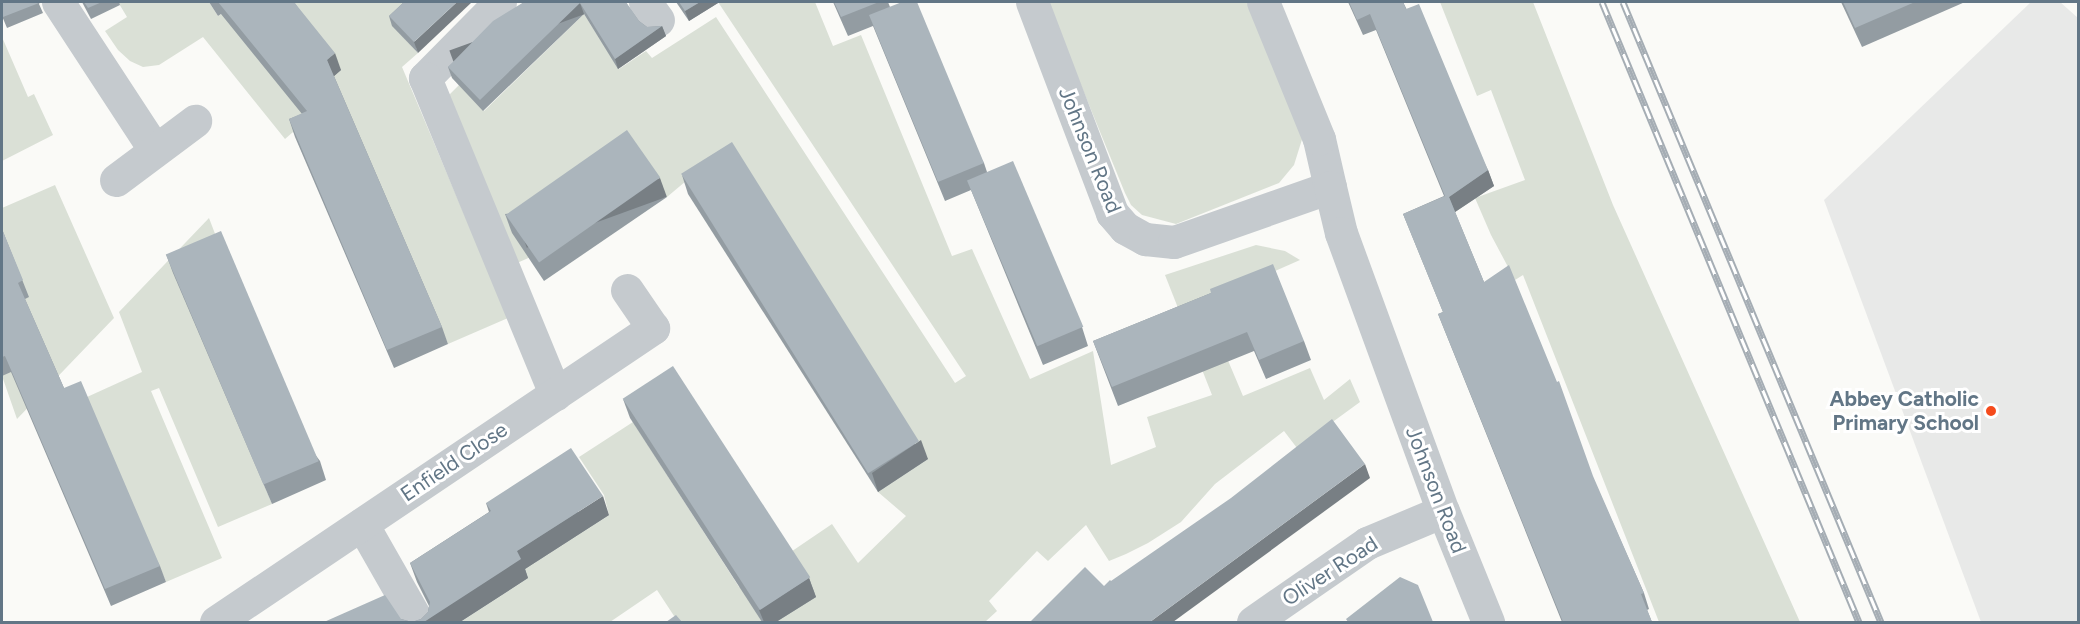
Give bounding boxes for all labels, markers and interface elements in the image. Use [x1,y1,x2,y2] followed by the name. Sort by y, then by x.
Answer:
[1053,83,1127,217] street label: Johnson Road
[1830,386,1979,436] place label: Abbey Catholic Primary School
[1984,404,1998,418] marker: Abbey Catholic Primary School
[396,417,512,507] street label: Enfield Close
[1400,423,1472,557] street label: Johnson Road
[1278,531,1382,611] street label: Oliver Road

